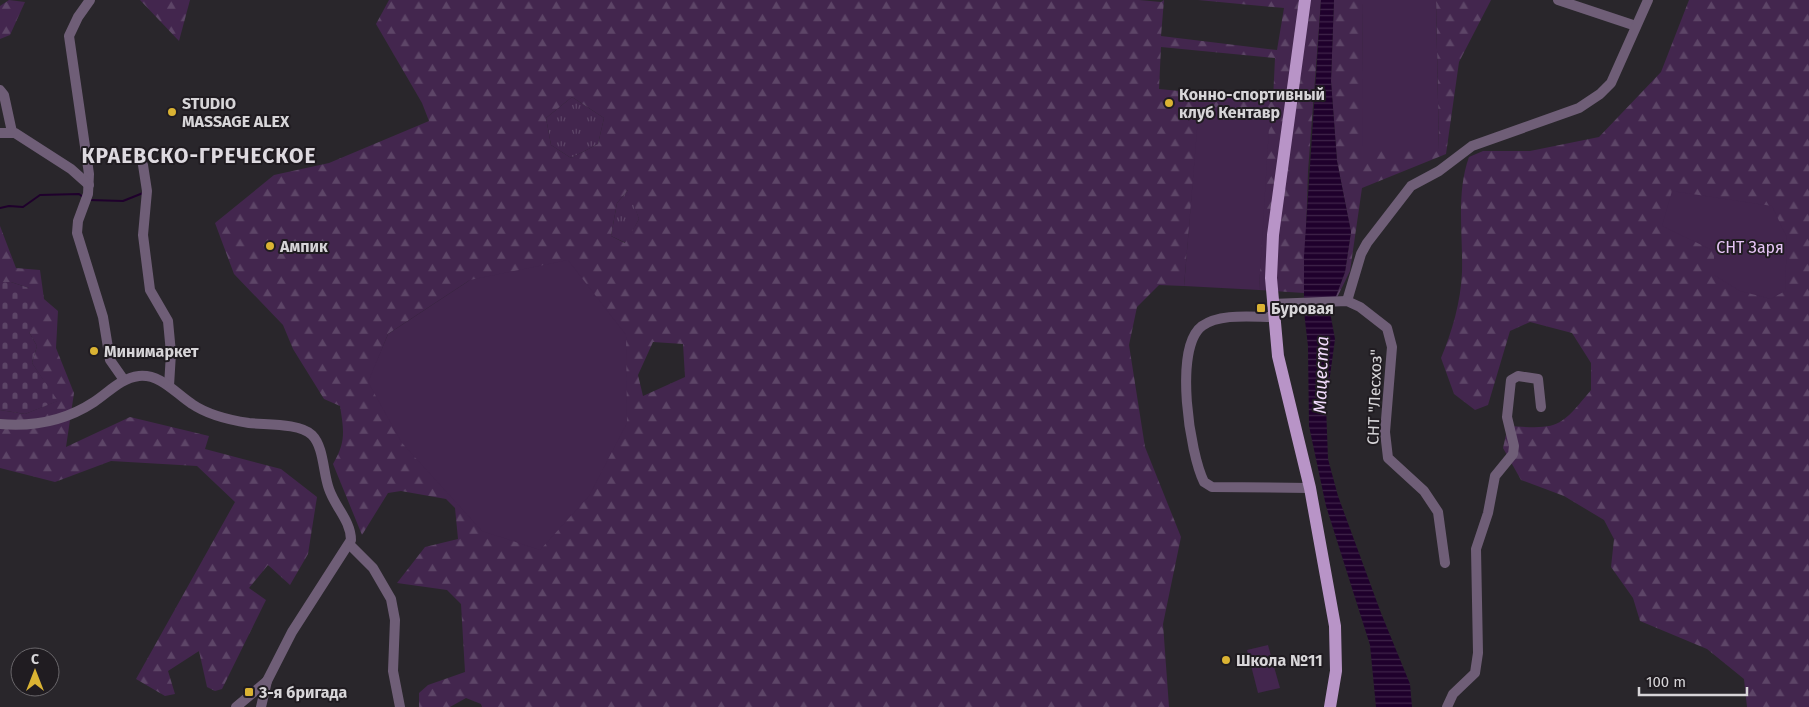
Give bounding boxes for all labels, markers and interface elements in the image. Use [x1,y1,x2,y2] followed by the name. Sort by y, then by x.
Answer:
[1179,85,1325,122] place label: Конно-спортивный клуб Кентавр
[182,94,290,131] place label: STUDIO MASSAGE ALEX
[1163,97,1175,109] marker: Конно-спортивный клуб Кентавр
[166,106,178,118] marker: STUDIO MASSAGE ALEX
[81,143,317,169] district label: КРАЕВСКО-ГРЕЧЕСКОЕ
[279,237,328,256] place label: Ампик
[1716,238,1784,257] park label: СНТ Заря
[264,240,276,252] marker: Ампик
[1271,299,1334,318] place label: Буровая
[1255,302,1267,314] marker: Буровая
[1309,336,1333,414] water label: Мацеста
[104,342,199,361] place label: Минимаркет
[88,345,100,357] marker: Минимаркет
[1363,349,1386,445] street label: СНТ "Лесхоз"
[10,647,60,697] north arrow
[31,651,39,668] text: С
[1236,651,1323,670] place label: Школа №11
[1220,654,1232,666] marker: Школа №11
[1639,664,1746,696] scale bar
[1646,673,1686,691] text: 100 m
[258,683,347,702] place label: 3-я бригада
[243,686,255,698] marker: 3-я бригада

